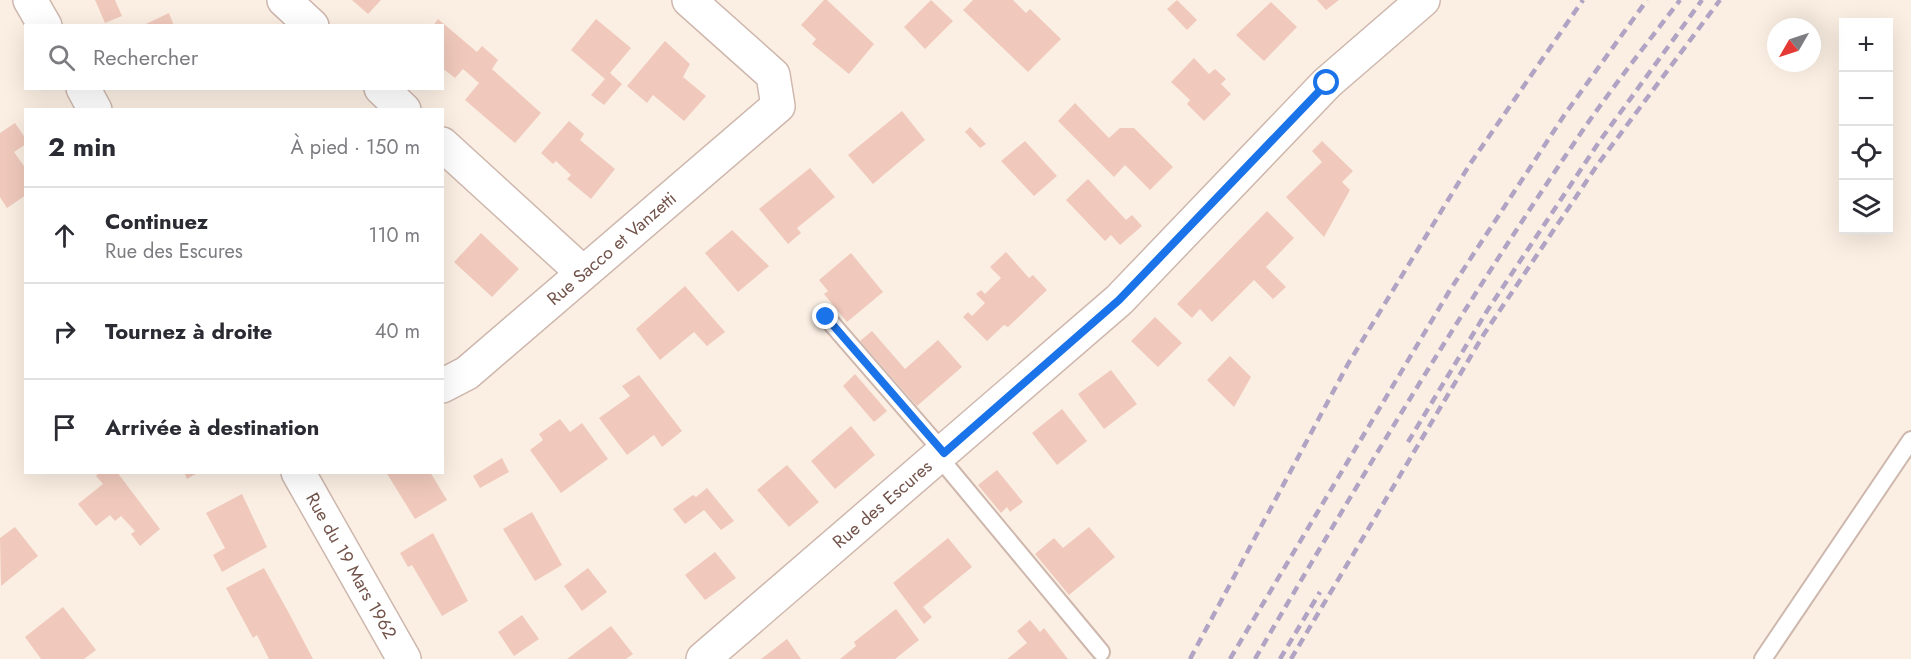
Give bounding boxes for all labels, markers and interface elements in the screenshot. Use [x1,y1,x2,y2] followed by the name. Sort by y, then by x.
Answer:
[1767,18,1821,72] north arrow
[1839,18,1893,234] map controls
[1839,18,1893,72] button: +
[24,24,444,90] search box
[45,41,78,74] icon: search
[93,41,198,73] text: Rechercher
[1313,69,1339,95] route start
[1839,72,1893,126] button: −
[1839,126,1893,180] button: locate
[48,128,116,166] text: 2 min
[291,133,420,162] text: À pied · 150 m
[1839,180,1893,234] button: layers
[541,186,682,312] street label: Rue Sacco et Vanzetti
[105,205,208,237] text: Continuez
[48,219,81,252] icon: ahead
[368,221,420,250] text: 110 m
[105,237,243,266] text: Rue des Escures
[812,303,838,329] route end
[48,315,81,348] icon: right
[105,315,272,347] text: Tournez à droite
[375,317,420,346] text: 40 m
[48,411,81,444] icon: arrive
[105,411,319,443] text: Arrivée à destination
[827,454,938,555] street label: Rue des Escures
[299,488,403,644] street label: Rue du 19 Mars 1962

